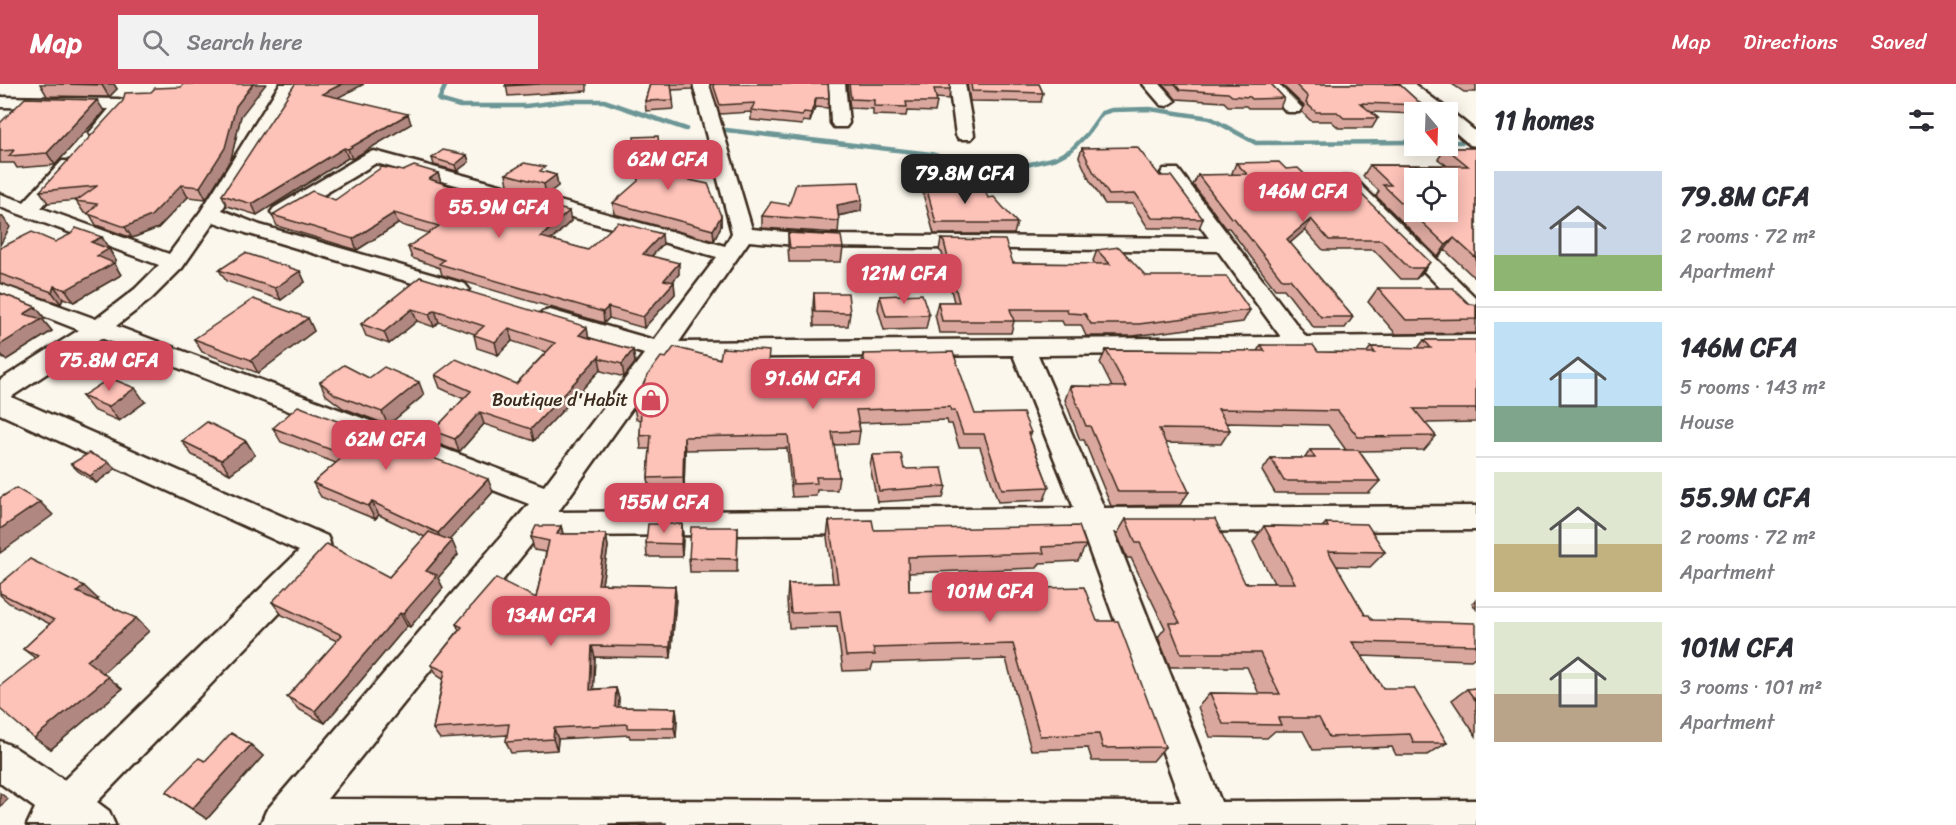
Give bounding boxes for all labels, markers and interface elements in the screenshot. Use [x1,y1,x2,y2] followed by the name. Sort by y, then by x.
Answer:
[118,15,538,69] search box
[30,18,82,67] text: Map
[187,23,303,62] text: Search here
[1672,23,1710,61] text: Map
[1743,23,1838,61] text: Directions
[1871,23,1926,61] text: Saved
[139,26,172,59] icon: search
[1494,97,1594,143] text: 11 homes
[1404,102,1458,156] north arrow
[1404,102,1458,222] map controls
[1905,104,1938,137] icon: filters
[613,140,723,191] pin: 62M CFA
[628,142,708,177] text: 62M CFA
[896,154,1034,205] pin: 79.8M CFA
[915,156,1015,191] text: 79.8M CFA
[1404,168,1458,222] button: locate
[1241,172,1365,223] pin: 146M CFA
[1680,173,1810,219] text: 79.8M CFA
[1258,174,1348,209] text: 146M CFA
[430,188,568,239] pin: 55.9M CFA
[449,190,549,225] text: 55.9M CFA
[1542,195,1614,267] icon: home
[1680,219,1816,254] text: 2 rooms · 72 m²
[842,254,966,305] pin: 121M CFA
[1680,254,1774,289] text: Apartment
[861,256,947,291] text: 121M CFA
[1680,324,1798,370] text: 146M CFA
[40,341,178,392] pin: 75.8M CFA
[59,343,159,378] text: 75.8M CFA
[1542,346,1614,418] icon: home
[744,359,882,410] pin: 91.6M CFA
[765,361,861,396] text: 91.6M CFA
[1680,370,1826,405] text: 5 rooms · 143 m²
[633,382,669,418] shop icon: Boutique d'Habit
[492,384,628,416] place label: Boutique d'Habit
[1680,405,1734,440] text: House
[331,420,441,471] pin: 62M CFA
[346,422,426,457] text: 62M CFA
[1680,474,1811,520] text: 55.9M CFA
[602,483,726,534] pin: 155M CFA
[618,485,710,520] text: 155M CFA
[1542,496,1614,568] icon: home
[1680,520,1816,555] text: 2 rooms · 72 m²
[1680,555,1774,590] text: Apartment
[928,572,1052,623] pin: 101M CFA
[946,574,1034,609] text: 101M CFA
[489,596,613,647] pin: 134M CFA
[506,598,596,633] text: 134M CFA
[1680,624,1794,670] text: 101M CFA
[1542,646,1614,718] icon: home
[1680,670,1822,705] text: 3 rooms · 101 m²
[1680,705,1774,740] text: Apartment

